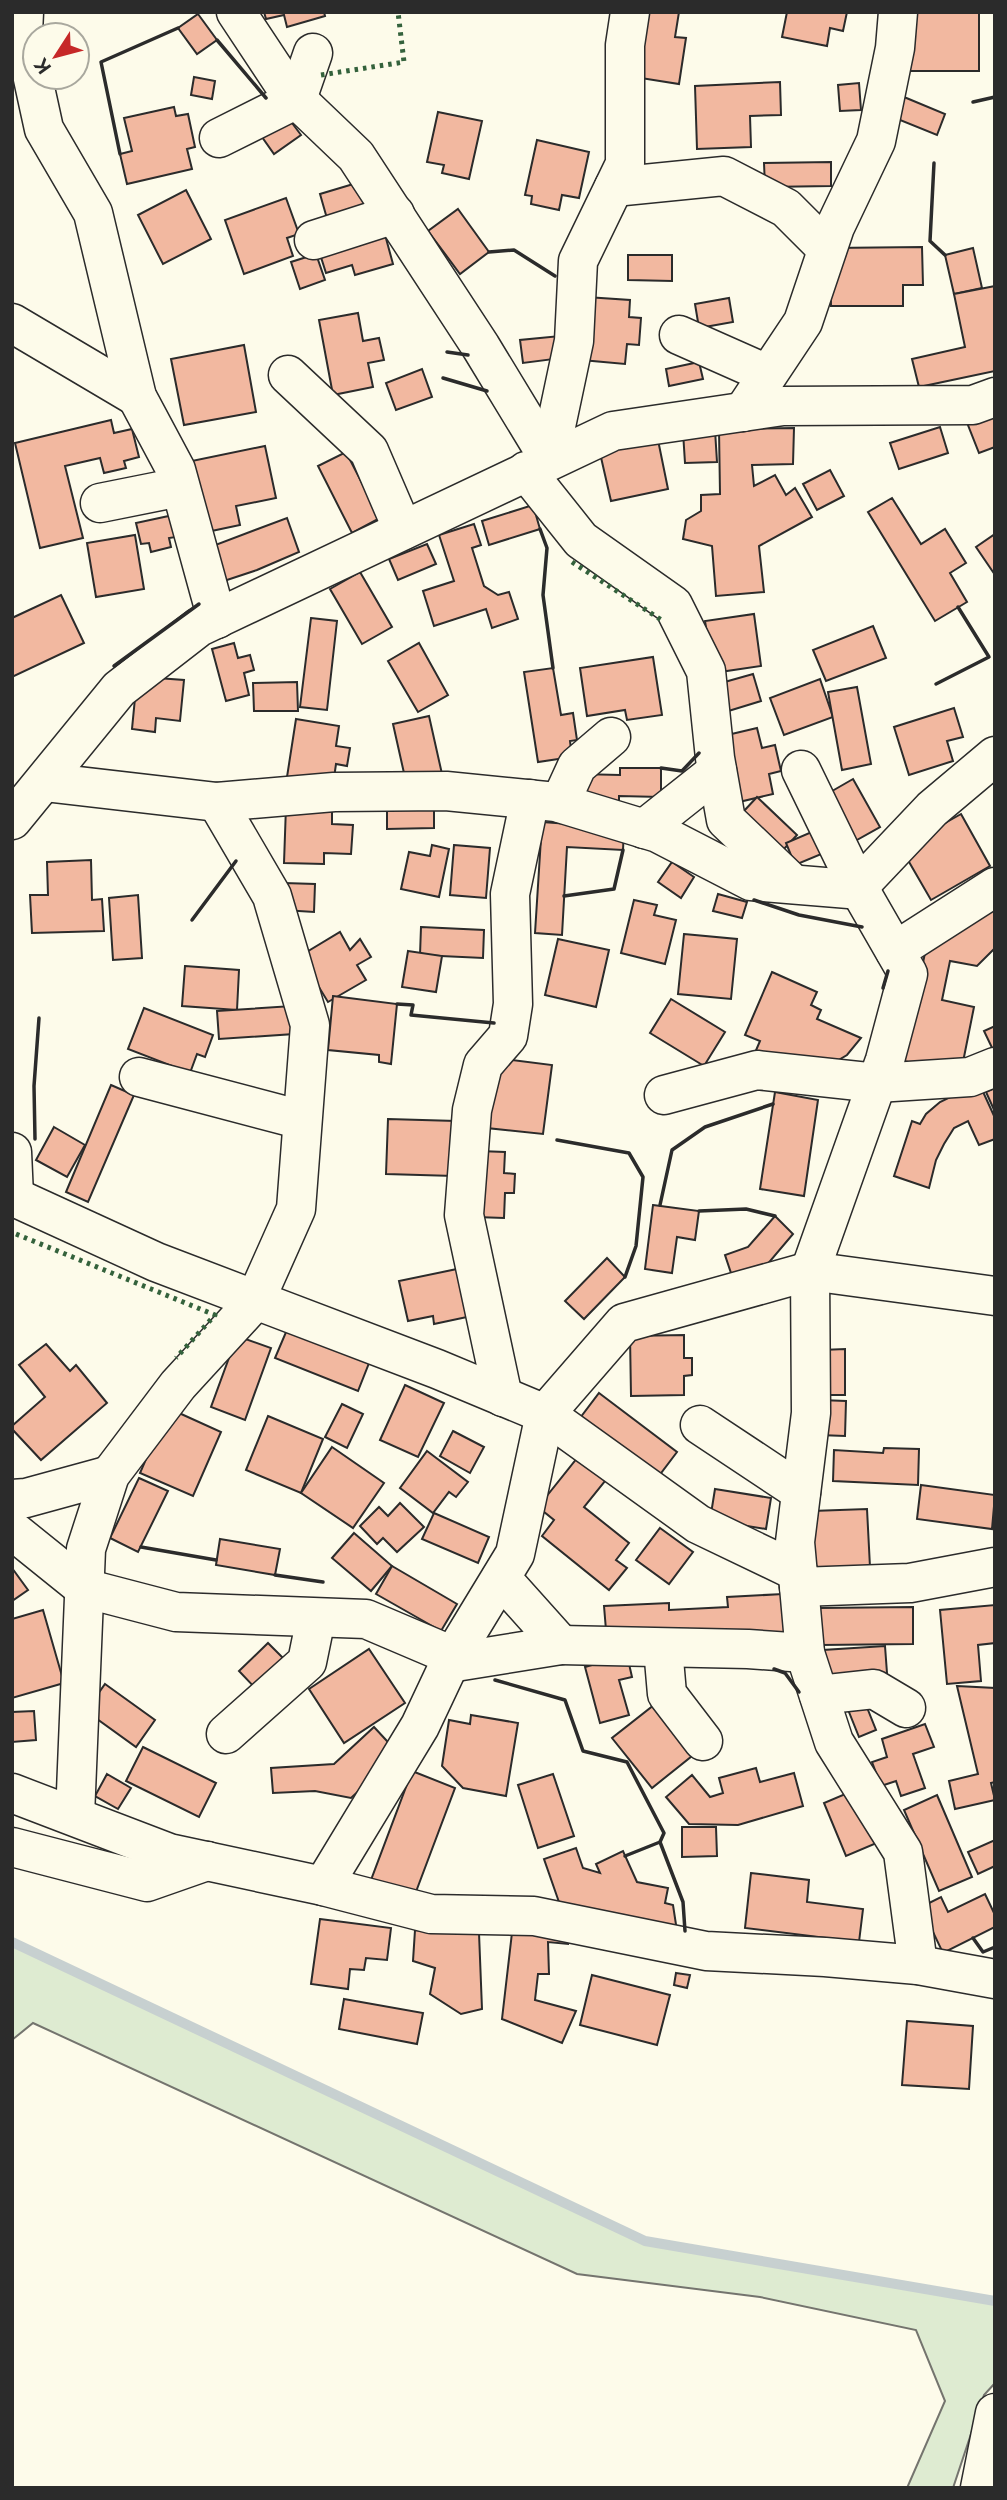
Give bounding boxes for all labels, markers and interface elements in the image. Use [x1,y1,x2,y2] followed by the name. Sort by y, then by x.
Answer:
[21,21,91,91] north arrow
[29,53,56,78] text: K

